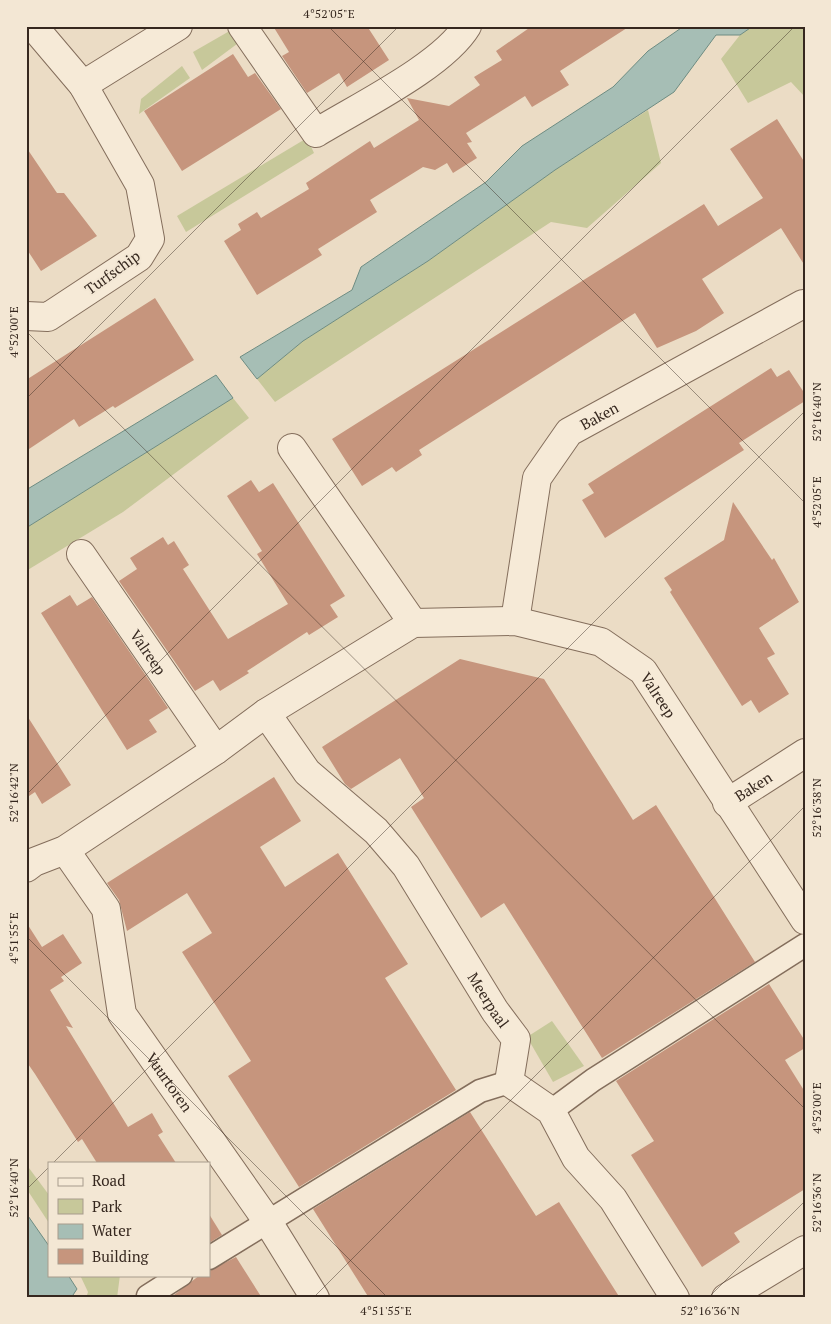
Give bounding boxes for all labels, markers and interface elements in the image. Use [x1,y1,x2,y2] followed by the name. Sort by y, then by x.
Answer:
[303,6,355,21] text: 4°52'05"E
[80,245,144,299] street label: Turfschip
[6,306,21,358] text: 4°52'00"E
[809,382,824,442] text: 52°16'40"N
[576,397,622,434] street label: Baken
[809,476,824,528] text: 4°52'05"E
[126,626,171,678] street label: Valreep
[636,668,681,722] street label: Valreep
[6,763,21,823] text: 52°16'42"N
[731,767,776,806] street label: Baken
[809,778,824,838] text: 52°16'38"N
[6,912,21,964] text: 4°51'55"E
[464,968,514,1032] street label: Meerpaal
[142,1048,197,1116] street label: Vuurtoren
[809,1082,824,1134] text: 4°52'00"E
[6,1158,21,1218] text: 52°16'40"N
[48,1162,210,1276] legend
[92,1170,125,1190] text: Road
[809,1173,824,1233] text: 52°16'36"N
[92,1196,122,1216] text: Park
[92,1220,132,1240] text: Water
[92,1246,150,1266] text: Building
[360,1303,412,1318] text: 4°51'55"E
[680,1303,740,1318] text: 52°16'36"N

